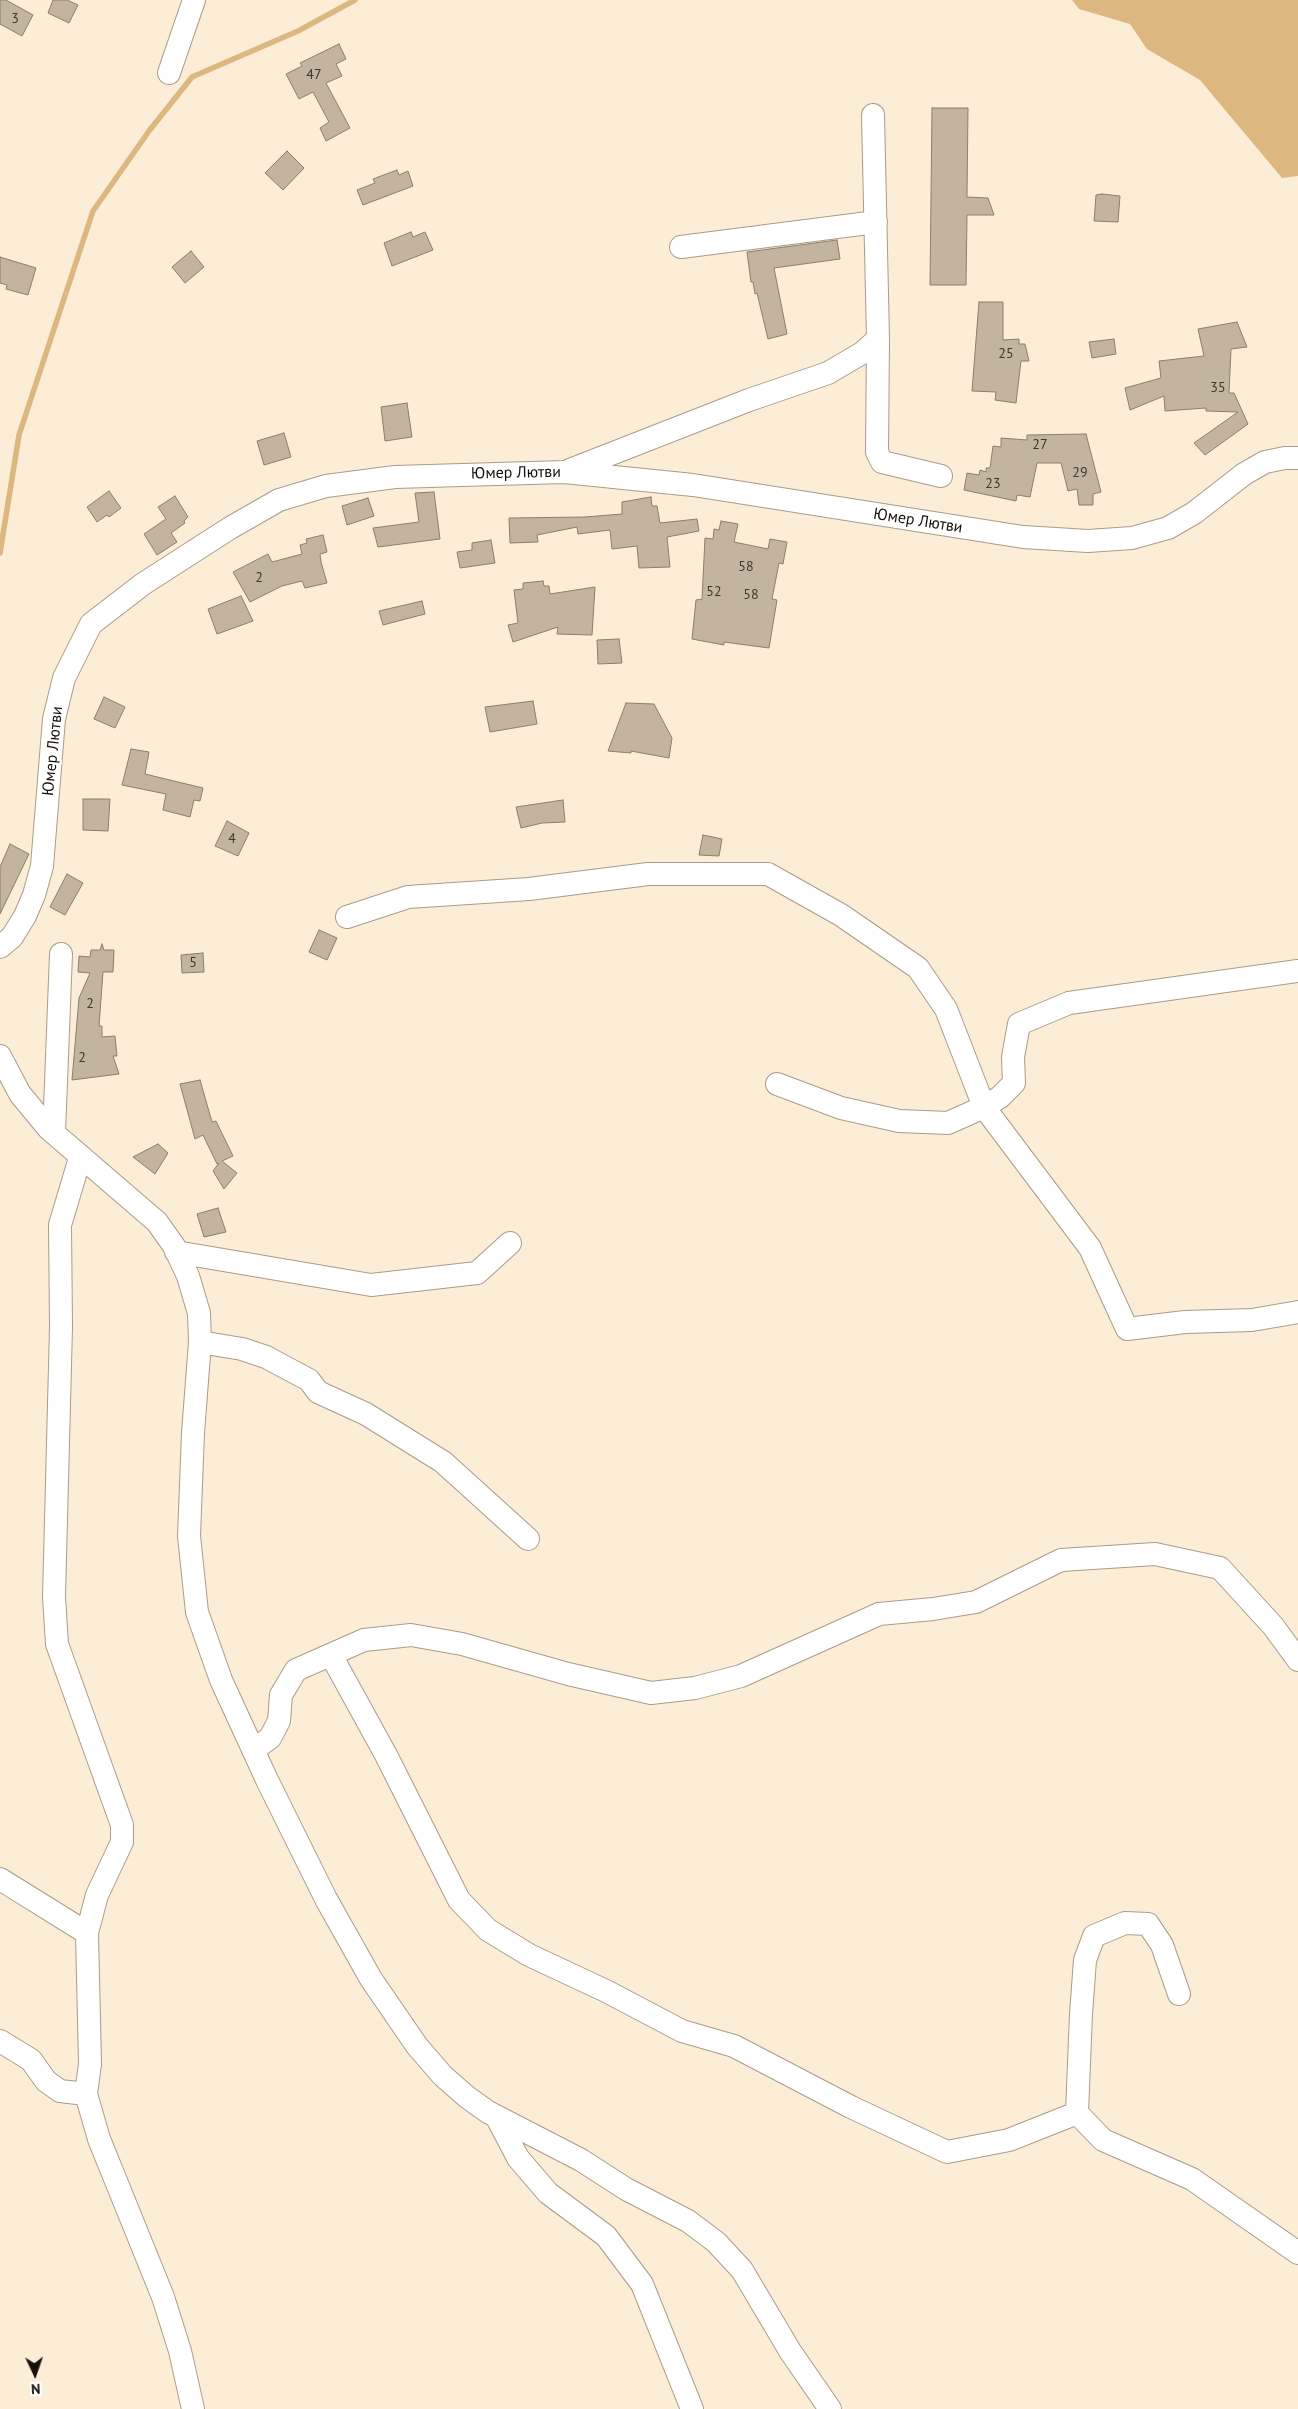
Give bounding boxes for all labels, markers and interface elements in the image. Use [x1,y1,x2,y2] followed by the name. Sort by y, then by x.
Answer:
[11,11,19,27] house number: 3
[306,67,322,83] house number: 47
[998,346,1014,362] house number: 25
[1210,380,1226,396] house number: 35
[1032,437,1048,453] house number: 27
[471,463,561,483] street label: Юмер Лютви
[1072,465,1088,481] house number: 29
[985,476,1001,492] house number: 23
[872,504,964,538] street label: Юмер Лютви
[738,559,754,575] house number: 58
[255,570,263,586] house number: 2
[706,584,722,600] house number: 52
[743,587,759,603] house number: 58
[39,705,67,797] street label: Юмер Лютви
[228,831,236,847] house number: 4
[189,955,197,971] house number: 5
[86,996,94,1012] house number: 2
[78,1050,86,1066] house number: 2
[10,2349,60,2399] north arrow
[31,2380,41,2398] text: N

